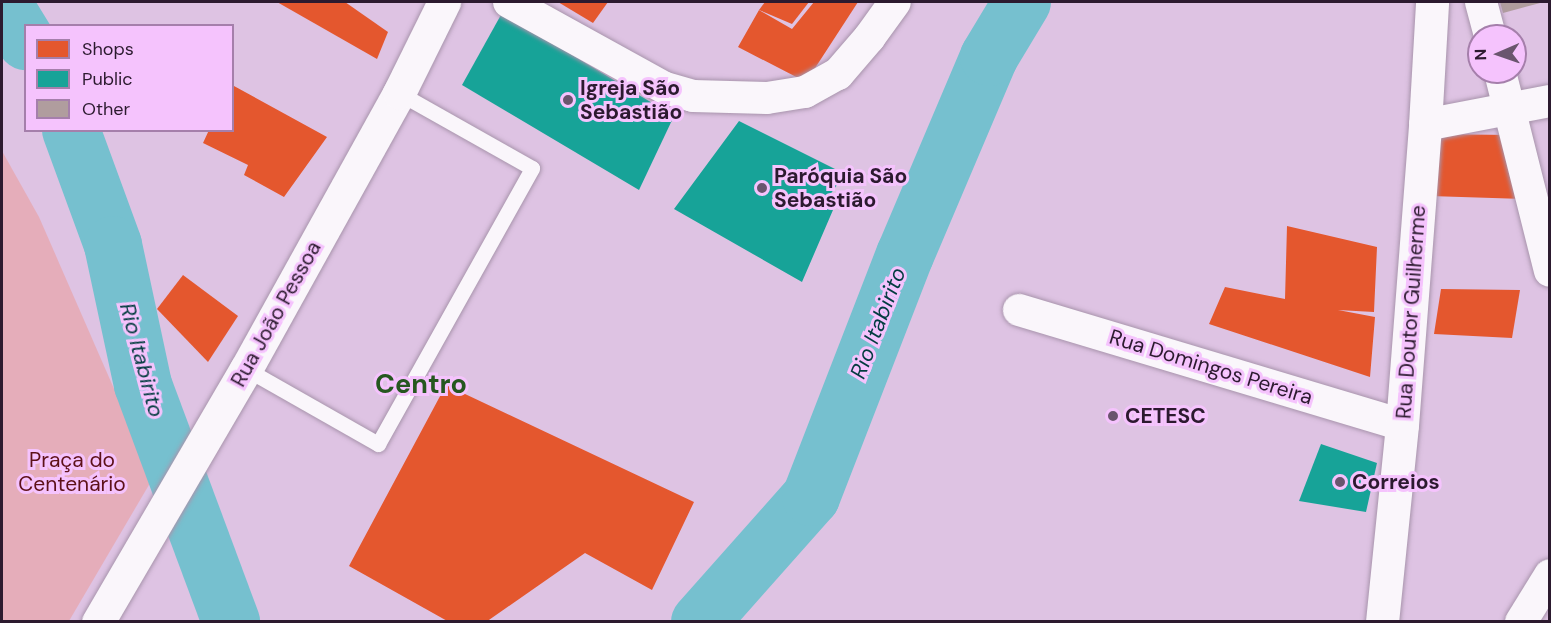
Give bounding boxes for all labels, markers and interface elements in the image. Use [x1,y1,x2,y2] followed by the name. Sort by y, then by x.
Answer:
[24,24,234,132] legend
[1467,24,1527,84] north arrow
[82,37,134,61] text: Shops
[1470,48,1491,61] text: N
[82,67,133,91] text: Public
[580,75,682,125] place label: Igreja São Sebastião
[561,93,575,107] marker: Igreja São Sebastião
[82,97,130,121] text: Other
[774,163,907,213] place label: Paróquia São Sebastião
[755,181,769,195] marker: Paróquia São Sebastião
[1391,204,1431,420] street label: Rua Doutor Guilherme
[226,237,326,391] street label: Rua João Pessoa
[845,264,911,382] water label: Rio Itabirito
[114,300,170,420] water label: Rio Itabirito
[1106,324,1316,410] street label: Rua Domingos Pereira
[375,368,467,400] district label: Centro
[1125,403,1206,429] place label: CETESC
[1106,409,1120,423] marker: CETESC
[18,447,126,497] park label: Praça do Centenário
[1352,469,1440,495] place label: Correios
[1333,475,1347,489] marker: Correios

